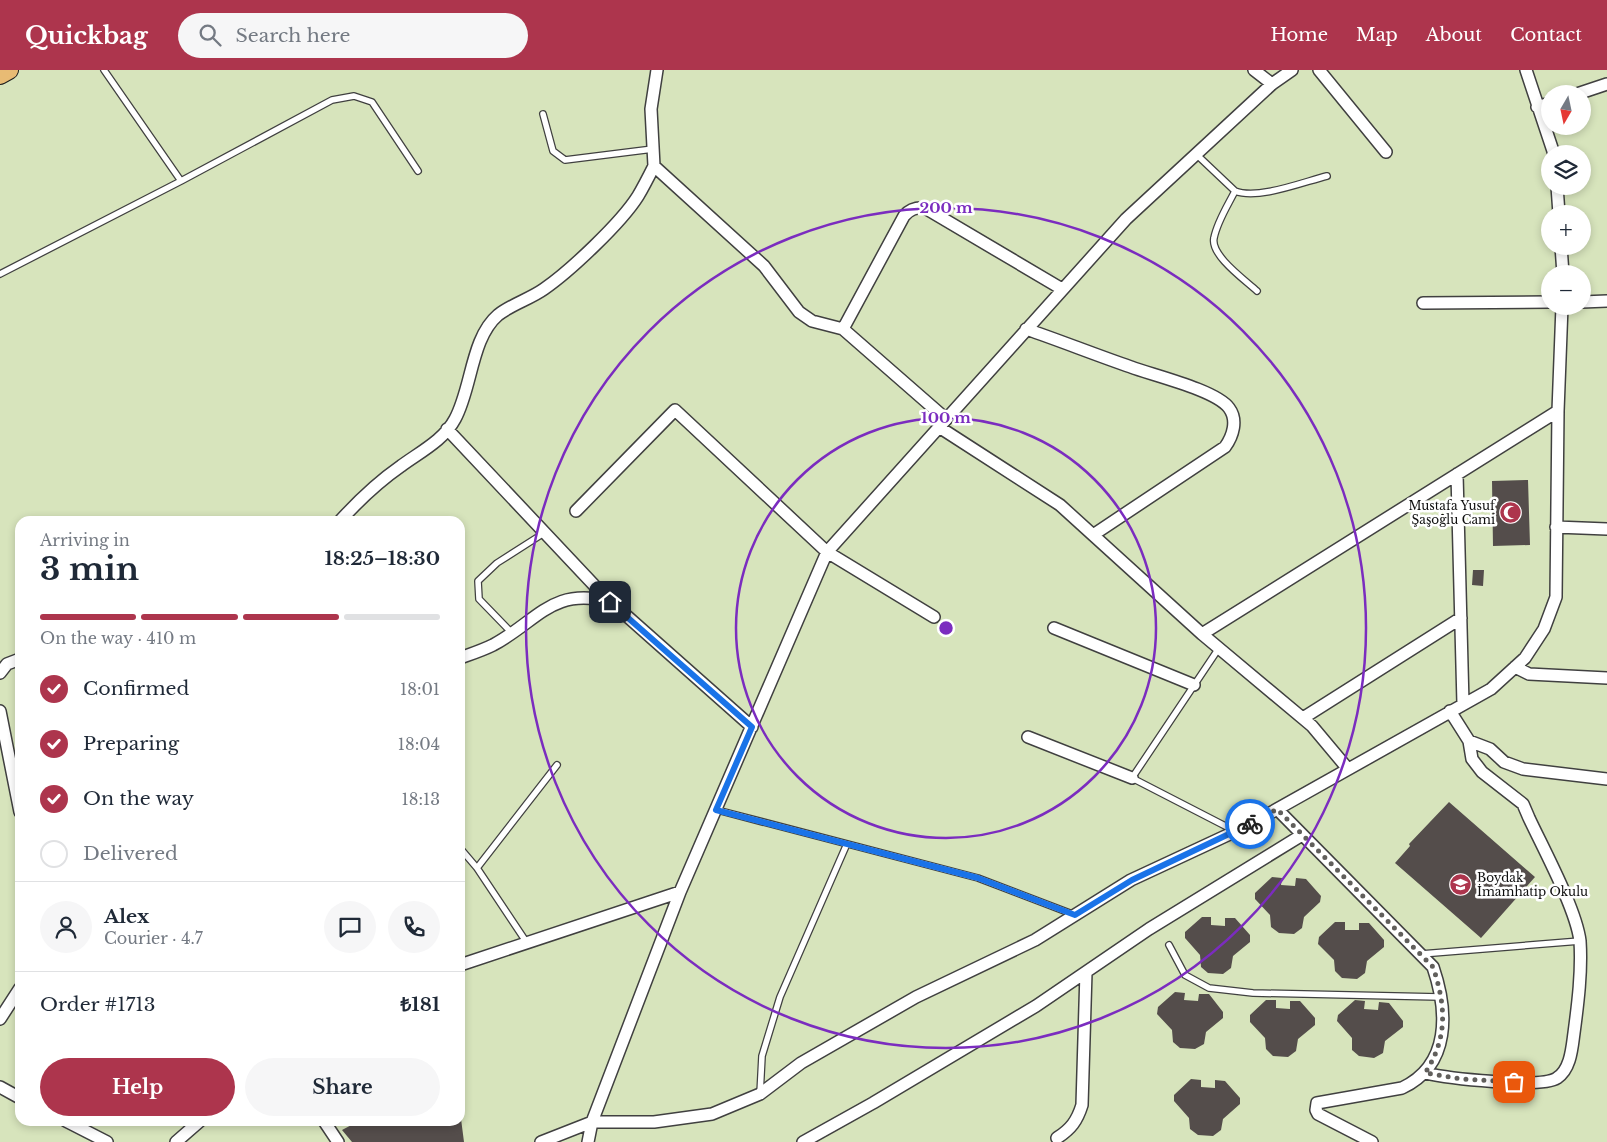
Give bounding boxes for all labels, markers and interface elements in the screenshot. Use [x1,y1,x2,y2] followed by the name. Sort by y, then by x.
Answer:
[178,13,528,58] search box
[25,21,148,50] text: Quickbag
[196,21,224,49] icon: search
[236,24,350,47] text: Search here
[1270,24,1328,46] text: Home
[1356,24,1398,46] text: Map
[1426,24,1482,46] text: About
[1510,24,1582,46] text: Contact
[1541,85,1591,135] north arrow
[1541,85,1591,315] map controls
[1541,145,1591,195] button: layers
[920,198,973,217] text: 200 m
[1541,205,1591,255] button: +
[1541,265,1591,315] button: −
[921,408,971,427] text: 100 m
[1408,498,1497,527] place label: Mustafa Yusuf Şaşoğlu Cami
[1499,501,1523,525] mosque icon: Mustafa Yusuf Şaşoğlu Cami
[40,530,130,550] text: Arriving in
[325,547,440,570] text: 18:25–18:30
[40,549,139,589] text: 3 min
[589,581,631,623] pin
[596,588,624,616] icon: home
[937,619,955,637] centre of rings
[40,628,196,648] text: On the way · 410 m
[40,675,68,703] icon: check
[83,677,189,700] text: Confirmed
[400,679,440,699] text: 18:01
[40,730,68,758] icon: check
[83,732,179,755] text: Preparing
[398,734,440,754] text: 18:04
[40,785,68,813] icon: check
[83,787,194,810] text: On the way
[402,789,440,809] text: 18:13
[1225,799,1275,849] courier
[1236,810,1264,838] icon: bike
[83,842,178,865] text: Delivered
[1477,870,1588,899] place label: Boydak İmamhatip Okulu
[1449,873,1473,897] school or university icon: Boydak İmamhatip Okulu
[40,901,92,953] button: person
[324,901,376,953] button: chat
[388,901,440,953] button: phone
[104,905,149,928] text: Alex
[104,928,203,948] text: Courier · 4.7
[40,993,155,1016] text: Order #1713
[400,993,440,1016] text: ₺181
[40,1058,235,1116] button: Help
[245,1058,440,1116] button: Share
[1493,1061,1535,1103] pin
[1500,1068,1528,1096] icon: bag

